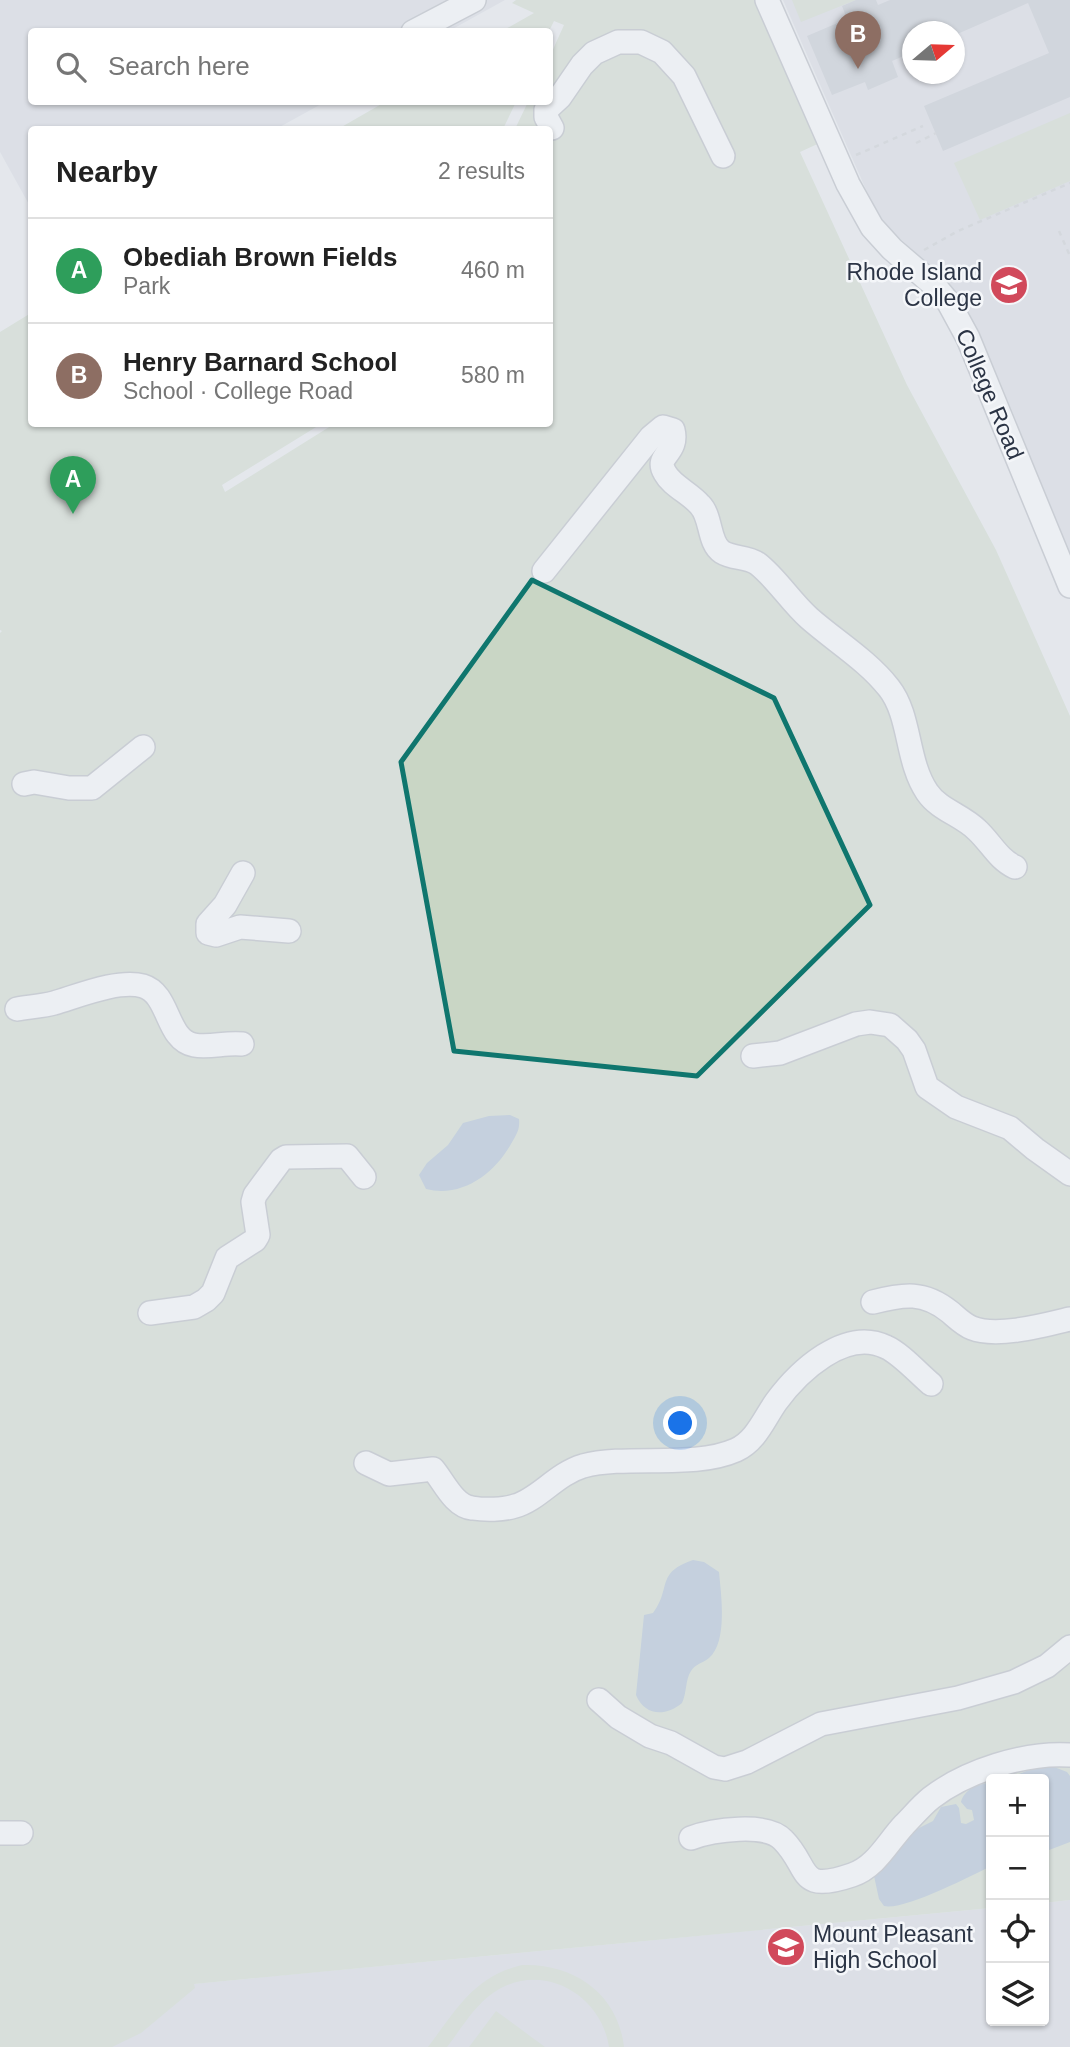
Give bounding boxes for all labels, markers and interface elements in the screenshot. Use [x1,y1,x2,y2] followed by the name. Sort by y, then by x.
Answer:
[835,11,881,69] pin: B
[902,21,965,84] north arrow
[28,28,553,105] search box
[52,48,90,86] icon: search
[108,51,250,81] text: Search here
[56,155,158,188] text: Nearby
[438,158,525,184] text: 2 results
[123,242,397,272] text: Obediah Brown Fields
[71,257,87,283] text: A
[461,257,525,283] text: 460 m
[846,259,982,311] place label: Rhode Island College
[988,264,1030,306] school or university icon: Rhode Island College
[123,273,170,299] text: Park
[951,325,1029,463] street label: College Road
[123,347,398,377] text: Henry Barnard School
[71,362,87,388] text: B
[461,362,525,388] text: 580 m
[123,378,353,404] text: School · College Road
[50,456,96,514] pin: A
[663,1406,697,1440] your location
[986,1774,1049,2026] map controls
[986,1774,1049,1837] button: +
[986,1837,1049,1900] button: −
[986,1900,1049,1963] button: locate
[813,1921,973,1973] place label: Mount Pleasant High School
[765,1926,807,1968] school or university icon: Mount Pleasant High School
[986,1963,1049,2026] button: layers

